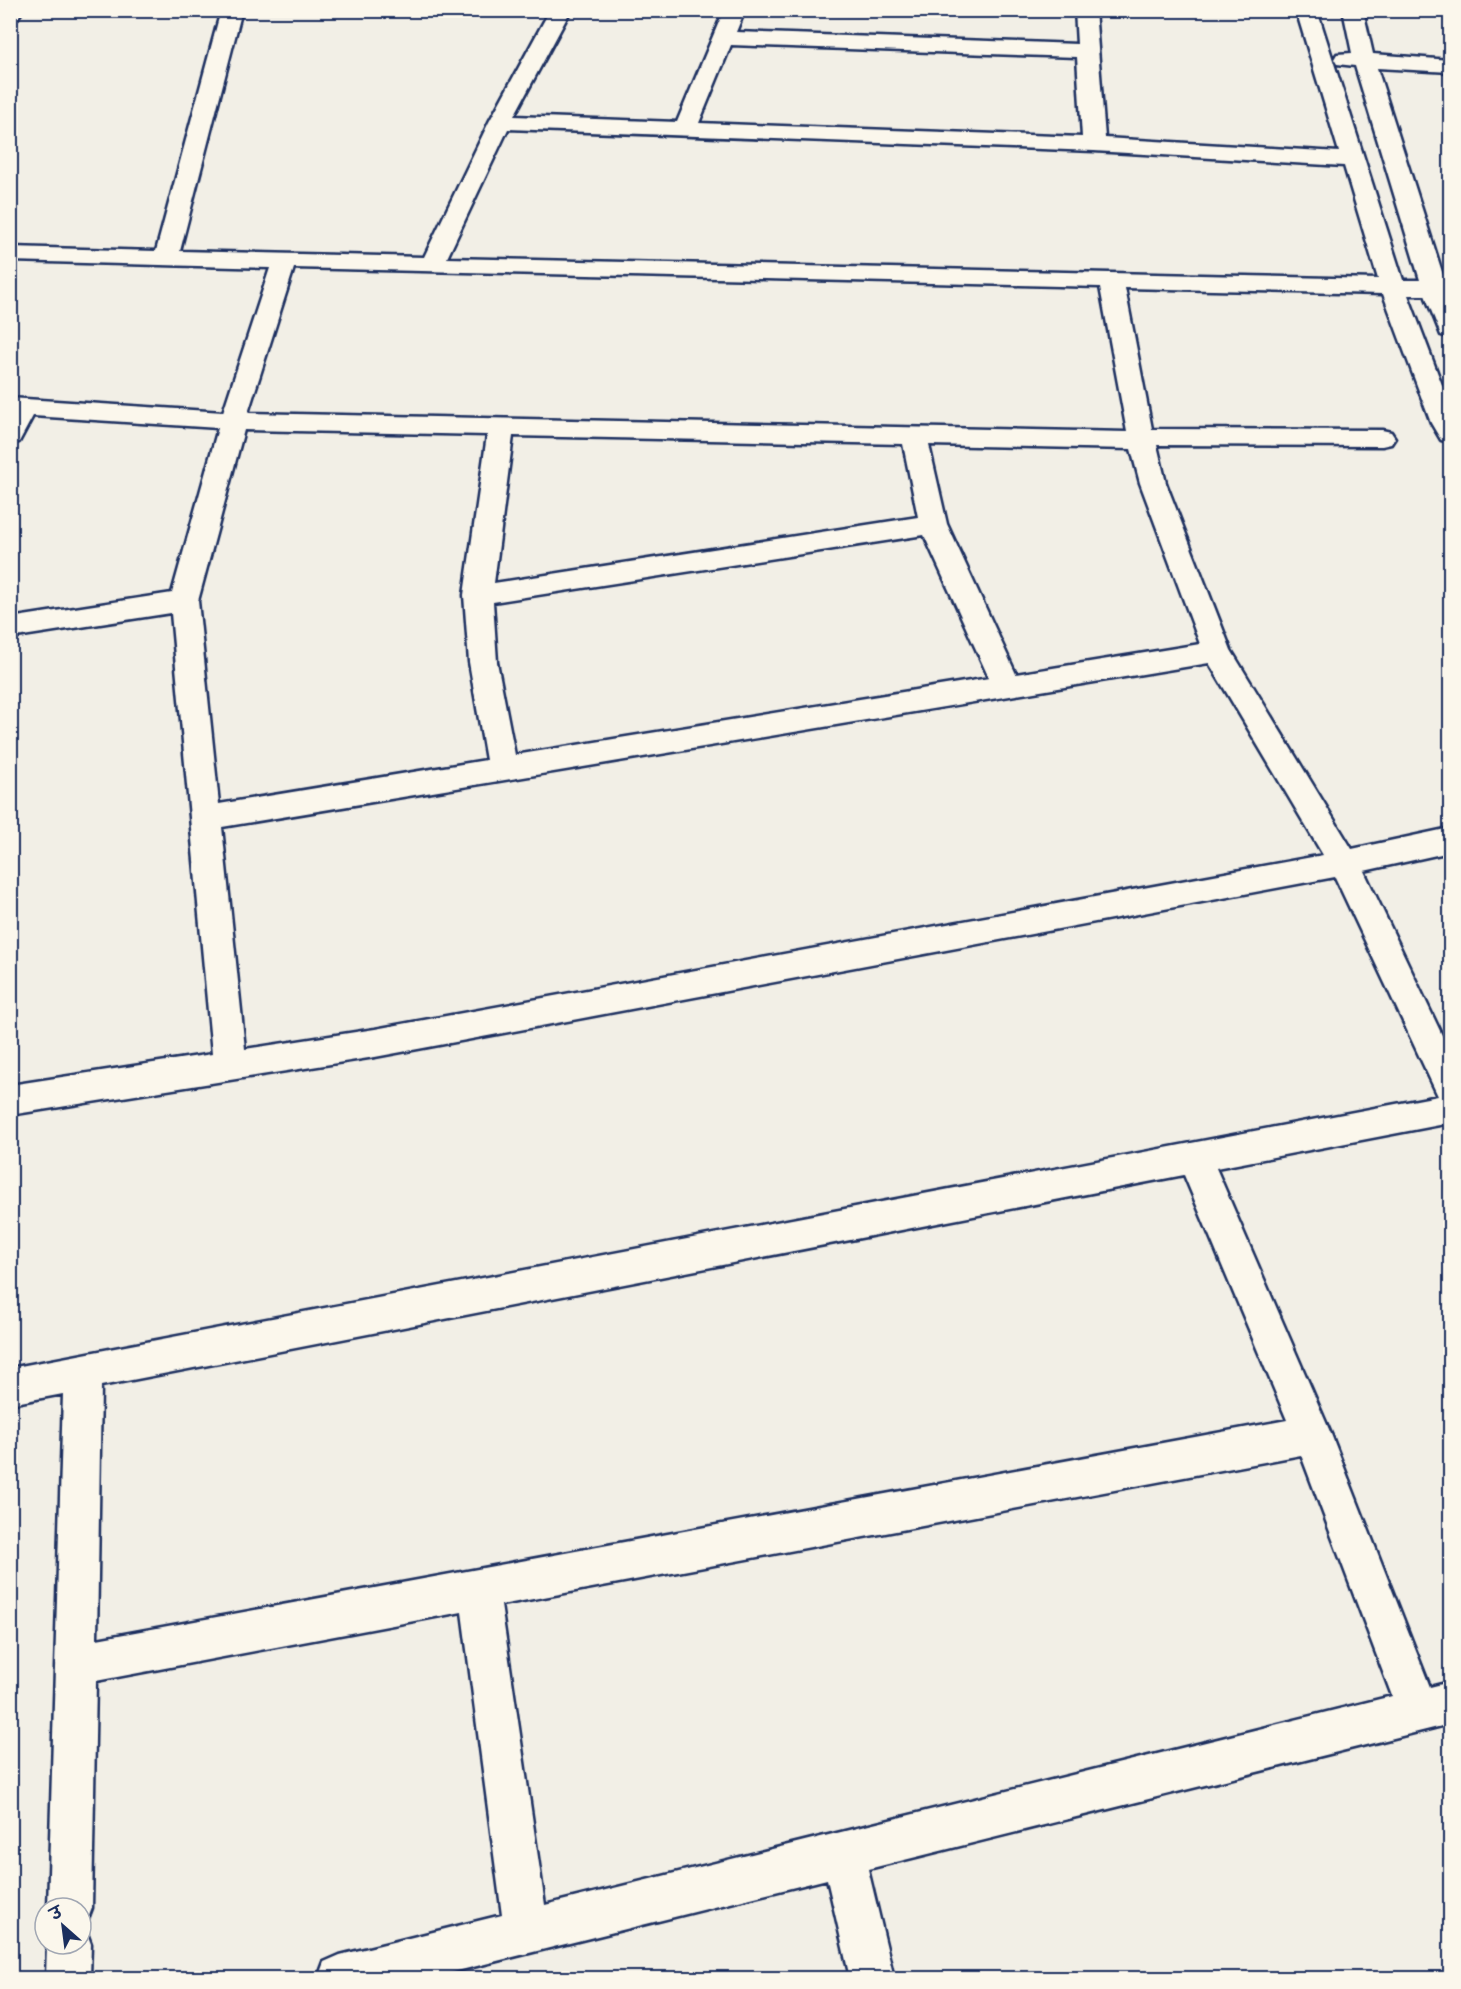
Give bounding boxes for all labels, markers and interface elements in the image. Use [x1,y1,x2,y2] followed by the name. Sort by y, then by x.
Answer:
[33,1896,93,1956] north arrow
[45,1902,67,1927] text: उ

